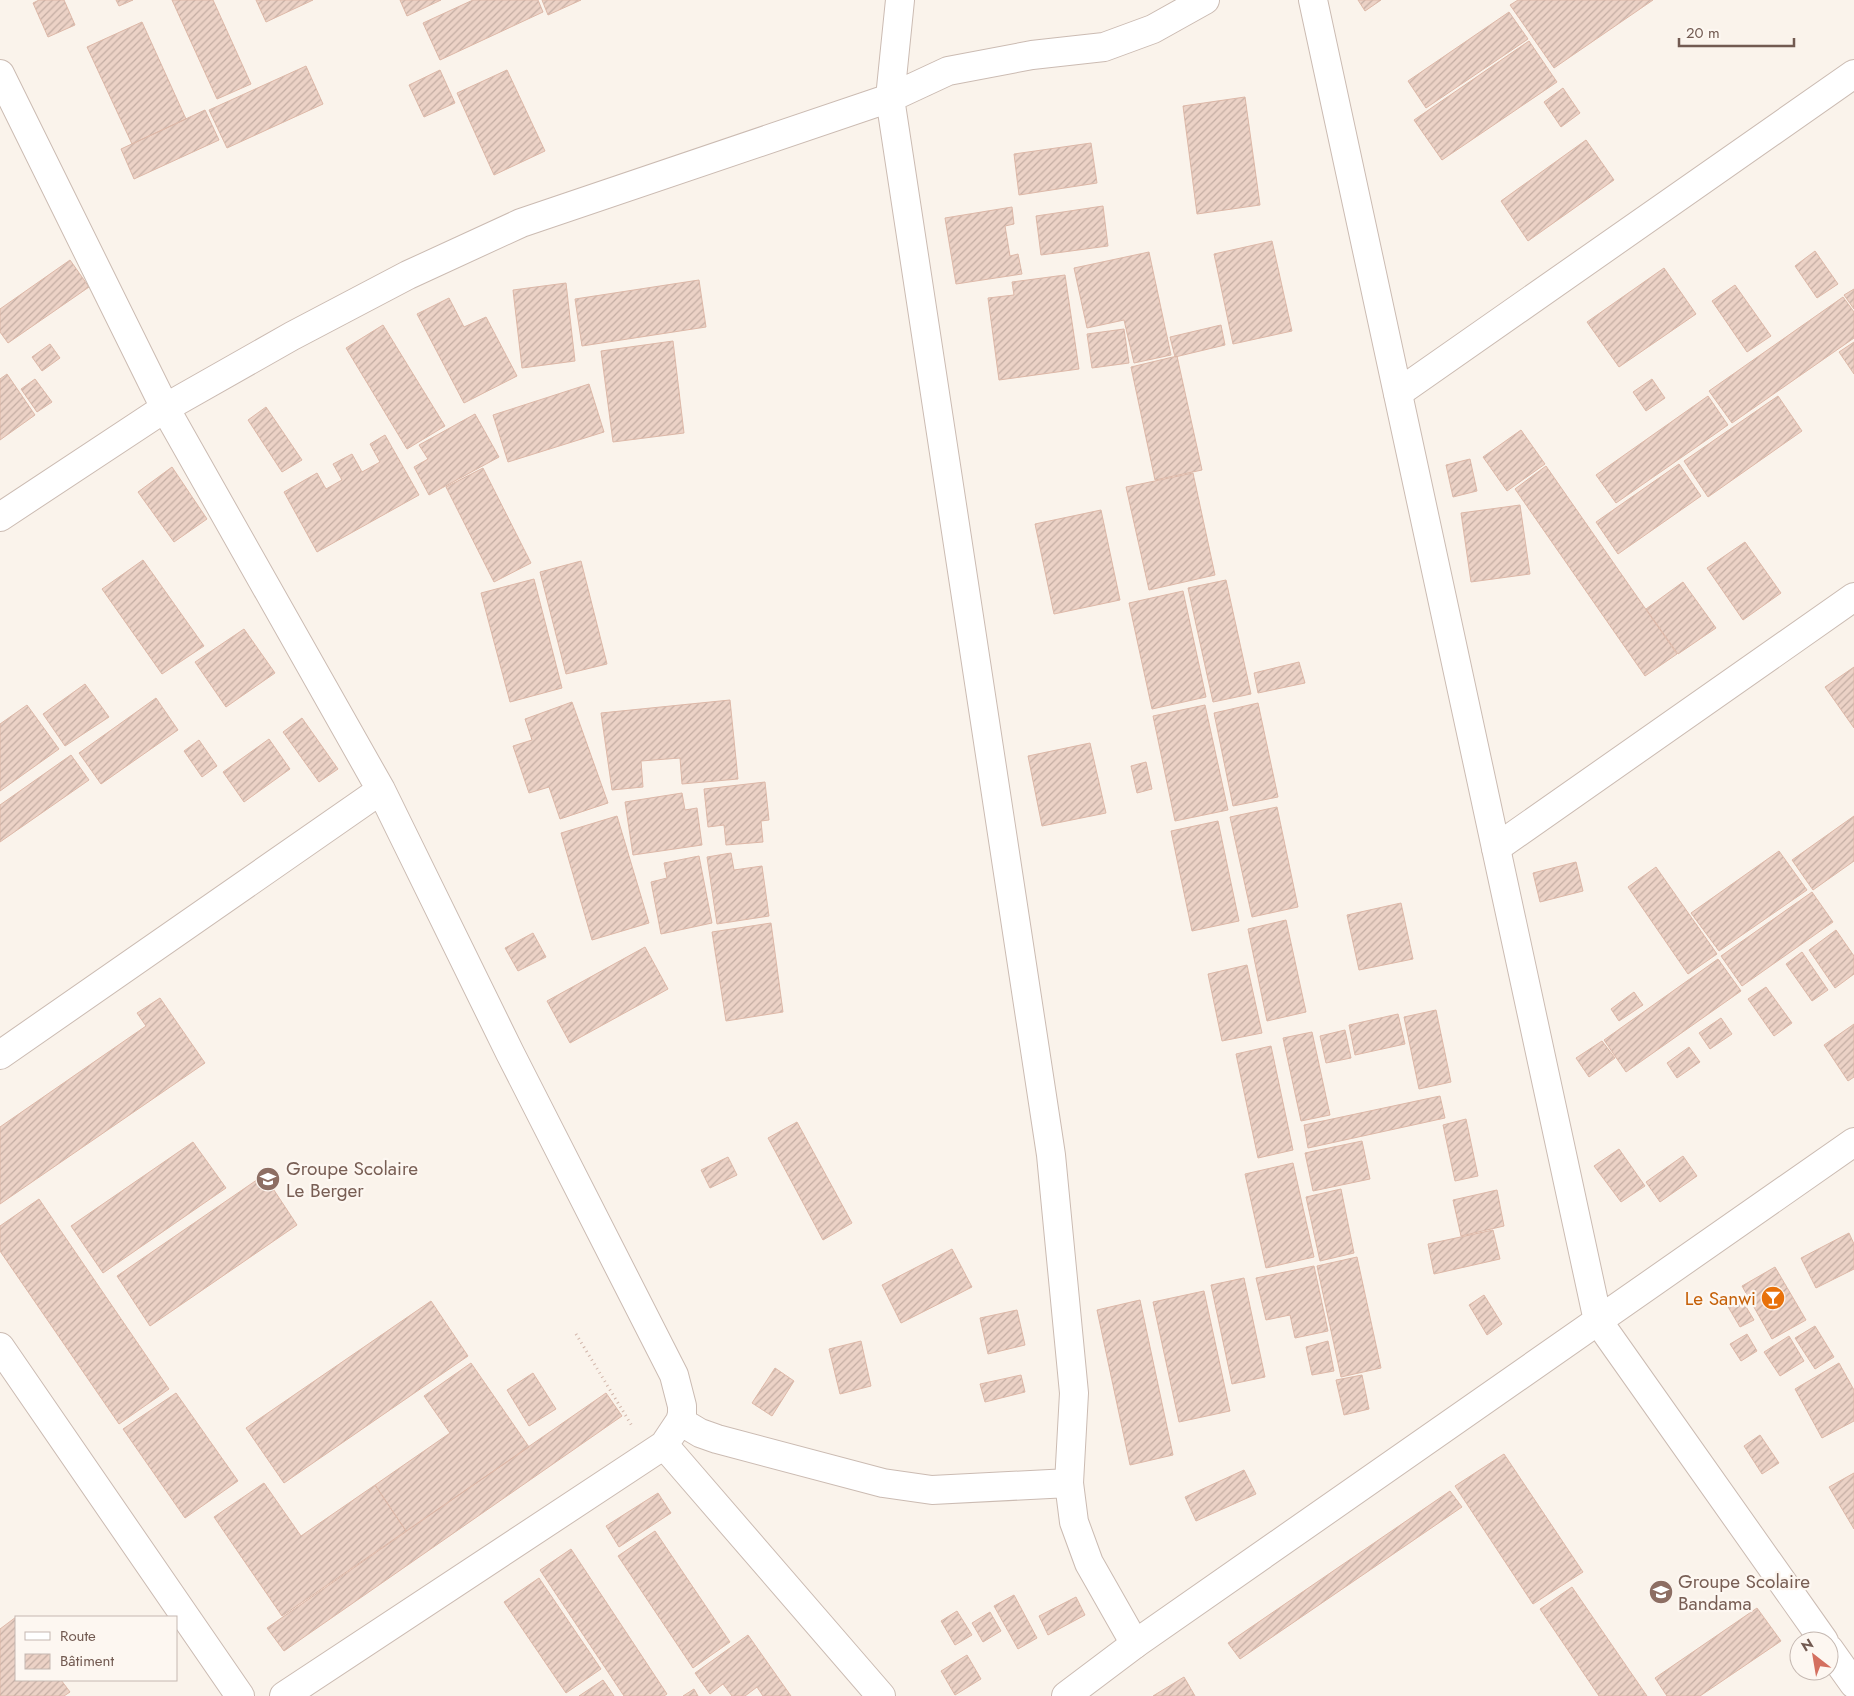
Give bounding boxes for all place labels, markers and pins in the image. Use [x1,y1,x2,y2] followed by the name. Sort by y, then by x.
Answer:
[286,1155,418,1204] place label: Groupe Scolaire Le Berger
[255,1166,281,1192] school or university icon: Groupe Scolaire Le Berger
[1685,1285,1756,1312] place label: Le Sanwi
[1760,1285,1786,1311] bar icon: Le Sanwi
[1678,1568,1810,1617] place label: Groupe Scolaire Bandama
[1648,1579,1674,1605] school or university icon: Groupe Scolaire Bandama

